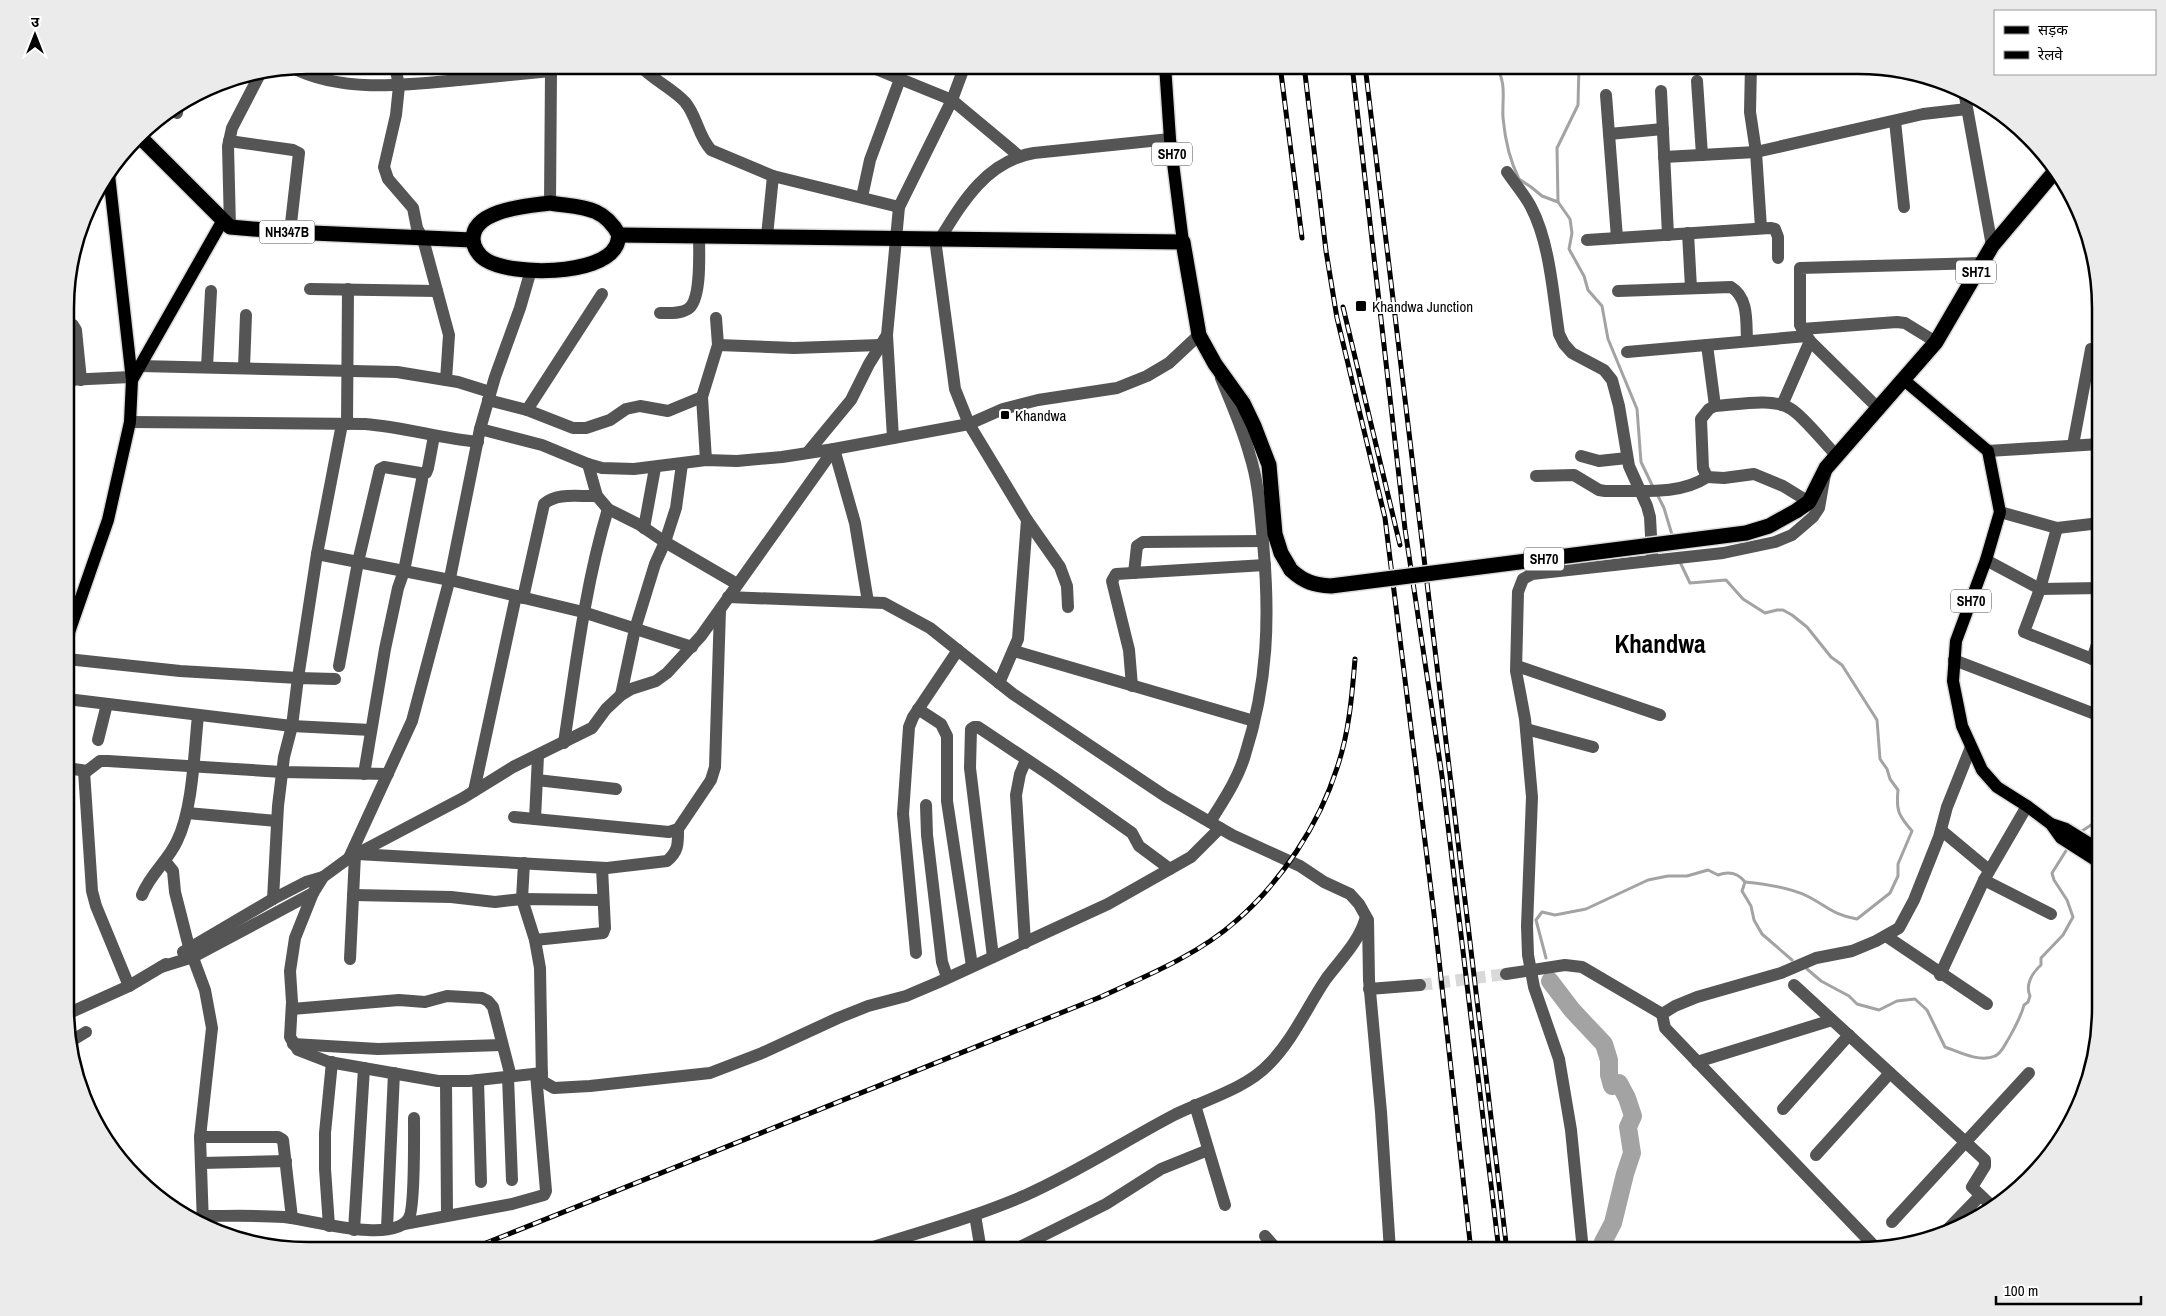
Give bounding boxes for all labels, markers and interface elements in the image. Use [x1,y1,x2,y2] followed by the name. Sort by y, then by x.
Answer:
[10,10,60,60] north arrow
[1994,10,2156,75] legend
[31,13,40,31] text: उ
[2038,19,2068,40] text: सड़क
[2037,44,2063,65] text: रेलवे
[1152,142,1192,166] road number: SH70
[260,220,314,243] road number: NH347B
[1956,260,1996,284] road number: SH71
[1372,296,1473,317] place label: Khandwa Junction
[1354,299,1368,313] marker: Khandwa Junction
[1015,405,1066,426] place label: Khandwa
[999,409,1011,421] marker: Khandwa
[1524,548,1564,570] road number: SH70
[1951,590,1991,612] road number: SH70
[1614,627,1706,661] district label: Khandwa
[1996,1274,2141,1306] scale bar
[2004,1280,2038,1301] text: 100 m

